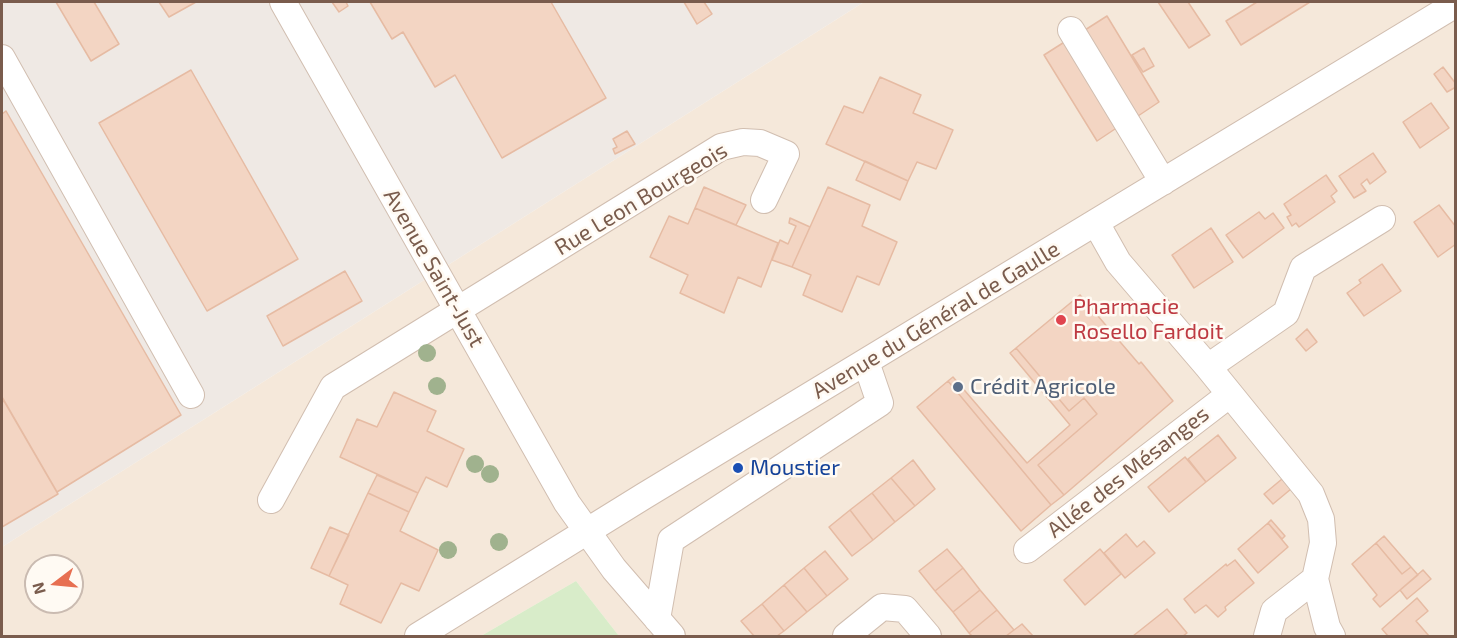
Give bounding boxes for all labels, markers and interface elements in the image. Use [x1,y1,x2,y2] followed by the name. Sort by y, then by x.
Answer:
[550,137,732,261] street label: Rue Leon Bourgeois
[378,184,490,352] street label: Avenue Saint-Just
[808,236,1064,404] street label: Avenue du Général de Gaulle
[1073,294,1223,346] place label: Pharmacie Rosello Fardoit
[1054,313,1068,327] marker: Pharmacie Rosello Fardoit
[970,374,1116,400] place label: Crédit Agricole
[951,380,965,394] marker: Crédit Agricole
[1042,401,1214,543] street label: Allée des Mésanges
[750,455,840,481] place label: Moustier
[731,461,745,475] marker: Moustier
[24,554,84,614] north arrow
[27,580,49,597] text: N

